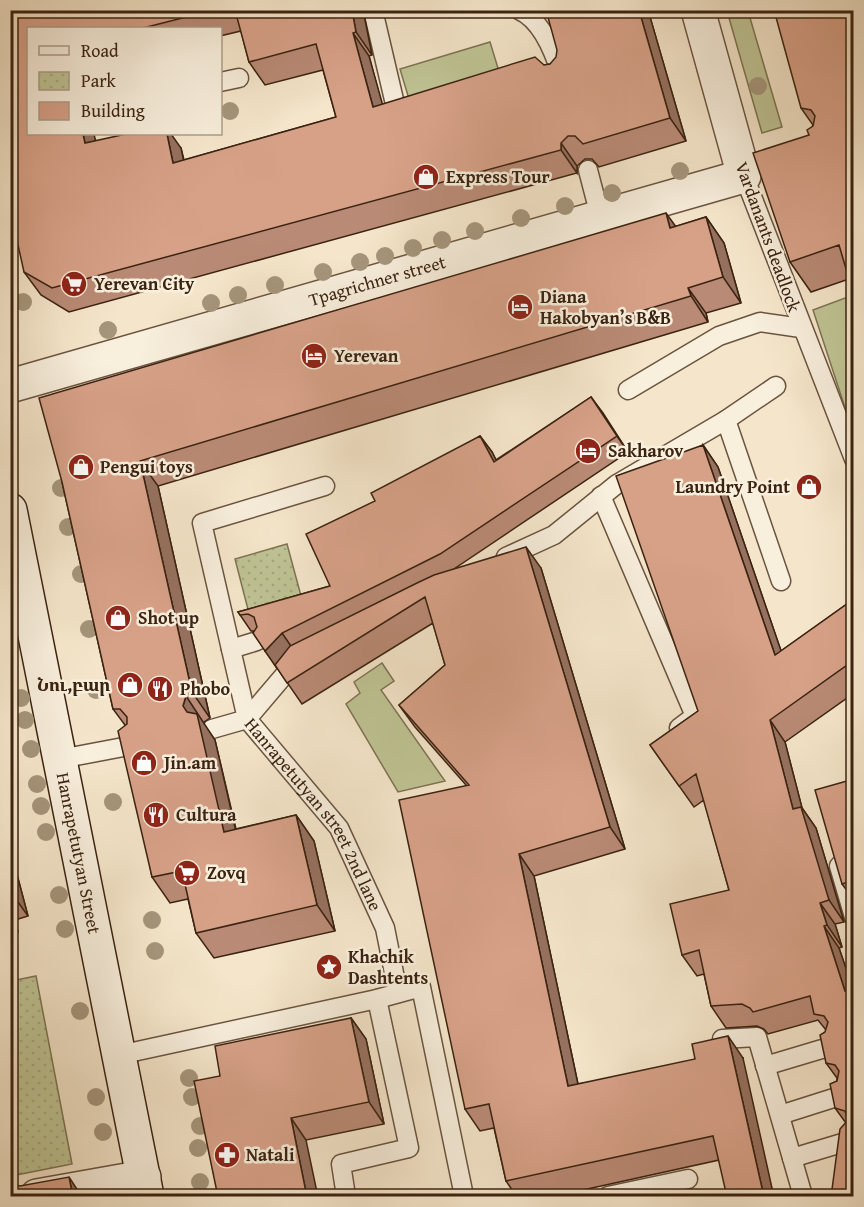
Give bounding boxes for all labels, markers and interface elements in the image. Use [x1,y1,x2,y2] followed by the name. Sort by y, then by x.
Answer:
[27,27,222,135] legend
[81,37,119,64] text: Road
[81,67,117,94] text: Park
[81,97,145,124] text: Building
[729,158,808,317] street label: Vardanants deadlock
[411,162,441,192] shop icon: Express Tour
[446,163,550,190] place label: Express Tour
[305,248,449,313] street label: Tpagrichner street
[59,269,89,299] supermarket icon: Yerevan City
[94,270,195,297] place label: Yerevan City
[540,283,671,331] place label: Diana Hakobyan’s B&B
[505,292,535,322] hotel icon: Diana Hakobyan’s B&B
[299,341,329,371] hotel icon: Yerevan
[334,342,399,369] place label: Yerevan
[573,436,603,466] hotel icon: Sakharov
[608,437,684,464] place label: Sakharov
[66,452,96,482] shop icon: Pengui toys
[100,453,193,480] place label: Pengui toys
[794,472,824,502] shop icon: Laundry Point
[676,473,790,500] place label: Laundry Point
[103,603,133,633] shop icon: Shot up
[138,604,199,631] place label: Shot up
[115,670,145,700] shop icon: Նու,բար
[37,671,110,698] place label: Նու,բար
[145,674,175,704] restaurant icon: Phobo
[180,675,231,702] place label: Phobo
[238,711,389,915] street label: Hanrapetutyan street 2nd lane
[129,748,159,778] shop icon: Jin.am
[161,749,217,776] place label: Jin.am
[50,770,108,937] street label: Hanrapetutyan Street
[141,800,171,830] restaurant icon: Cultura
[176,801,237,828] place label: Cultura
[172,858,202,888] supermarket icon: Zovq
[207,859,245,886] place label: Zovq
[348,943,428,991] place label: Khachik Dashtents
[314,952,344,982] place icon: Khachik Dashtents
[212,1140,242,1170] pharmacy icon: Natali
[246,1141,295,1168] place label: Natali

